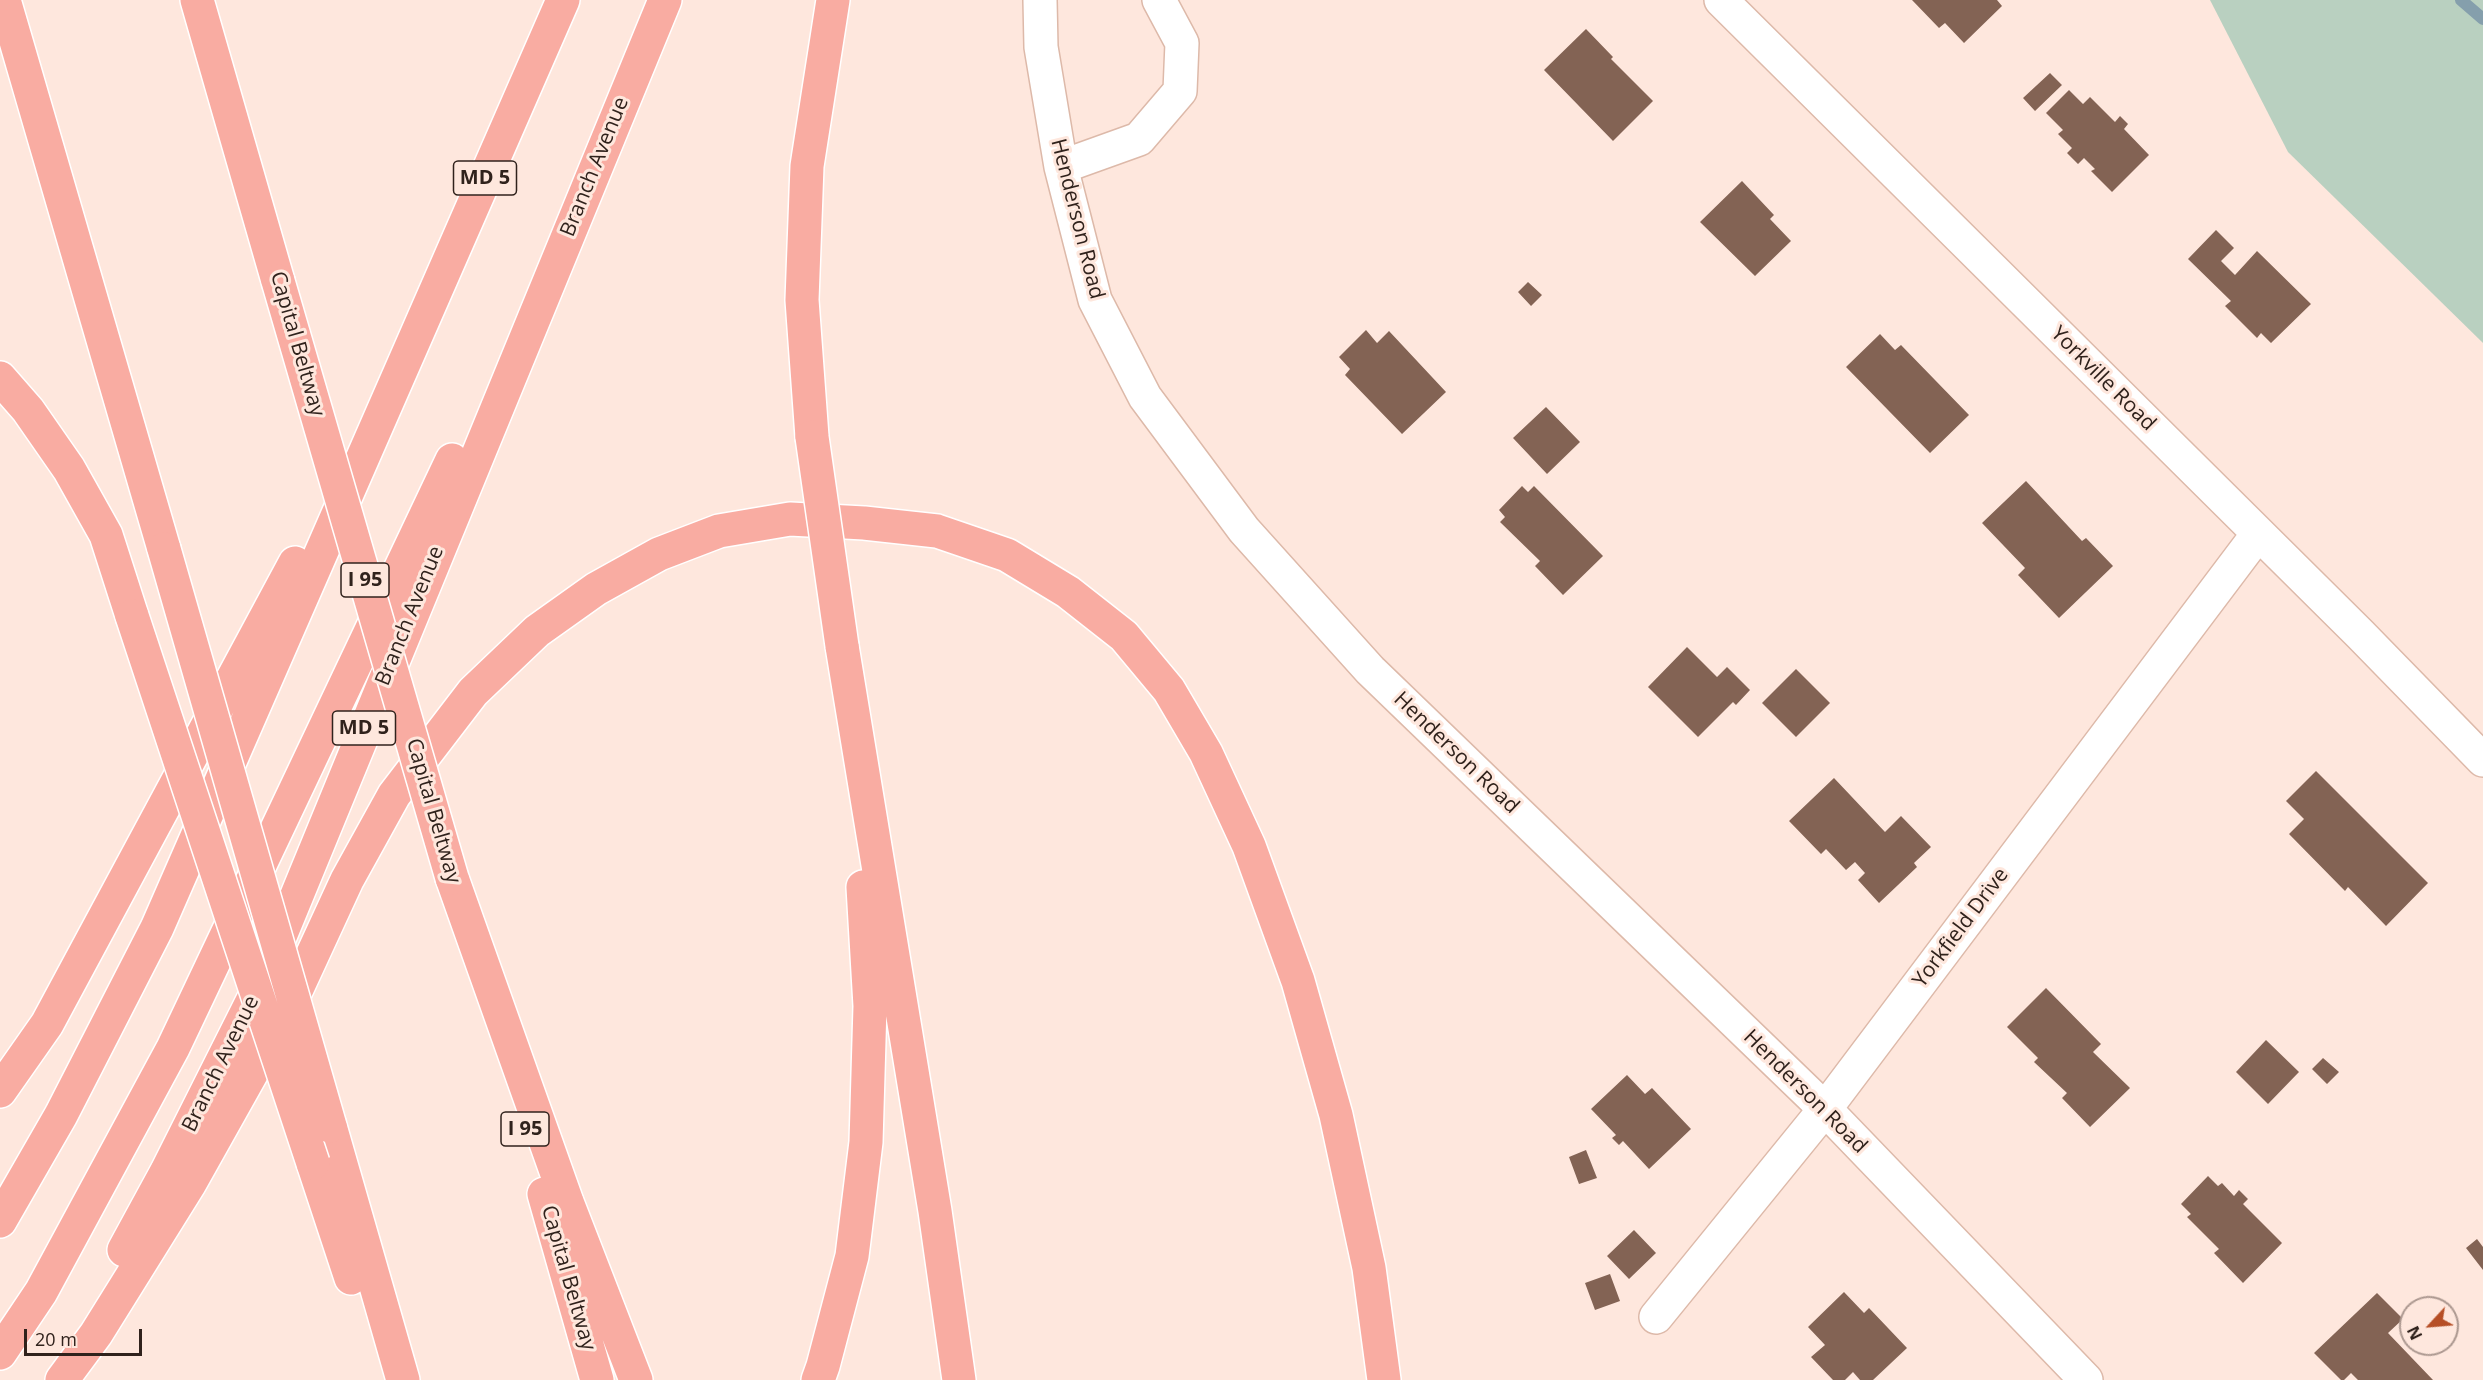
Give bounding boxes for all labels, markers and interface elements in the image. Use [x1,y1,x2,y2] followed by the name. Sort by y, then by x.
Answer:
[556,94,634,240] street label: Branch Avenue
[1045,136,1109,302] street label: Henderson Road
[454,161,516,195] road number: MD 5
[264,269,330,419] street label: Capital Beltway
[2045,321,2161,437] street label: Yorkville Road
[371,543,449,689] street label: Branch Avenue
[341,563,389,597] road number: I 95
[1388,687,1524,819] street label: Henderson Road
[332,711,395,745] road number: MD 5
[400,736,466,886] street label: Capital Beltway
[1908,863,2014,993] street label: Yorkfield Drive
[177,992,265,1136] street label: Branch Avenue
[1738,1025,1872,1159] street label: Henderson Road
[501,1112,549,1146] road number: I 95
[535,1203,601,1353] street label: Capital Beltway
[2399,1296,2459,1356] north arrow
[27,1317,146,1355] scale bar
[2402,1322,2427,1344] text: N
[35,1327,77,1351] text: 20 m

